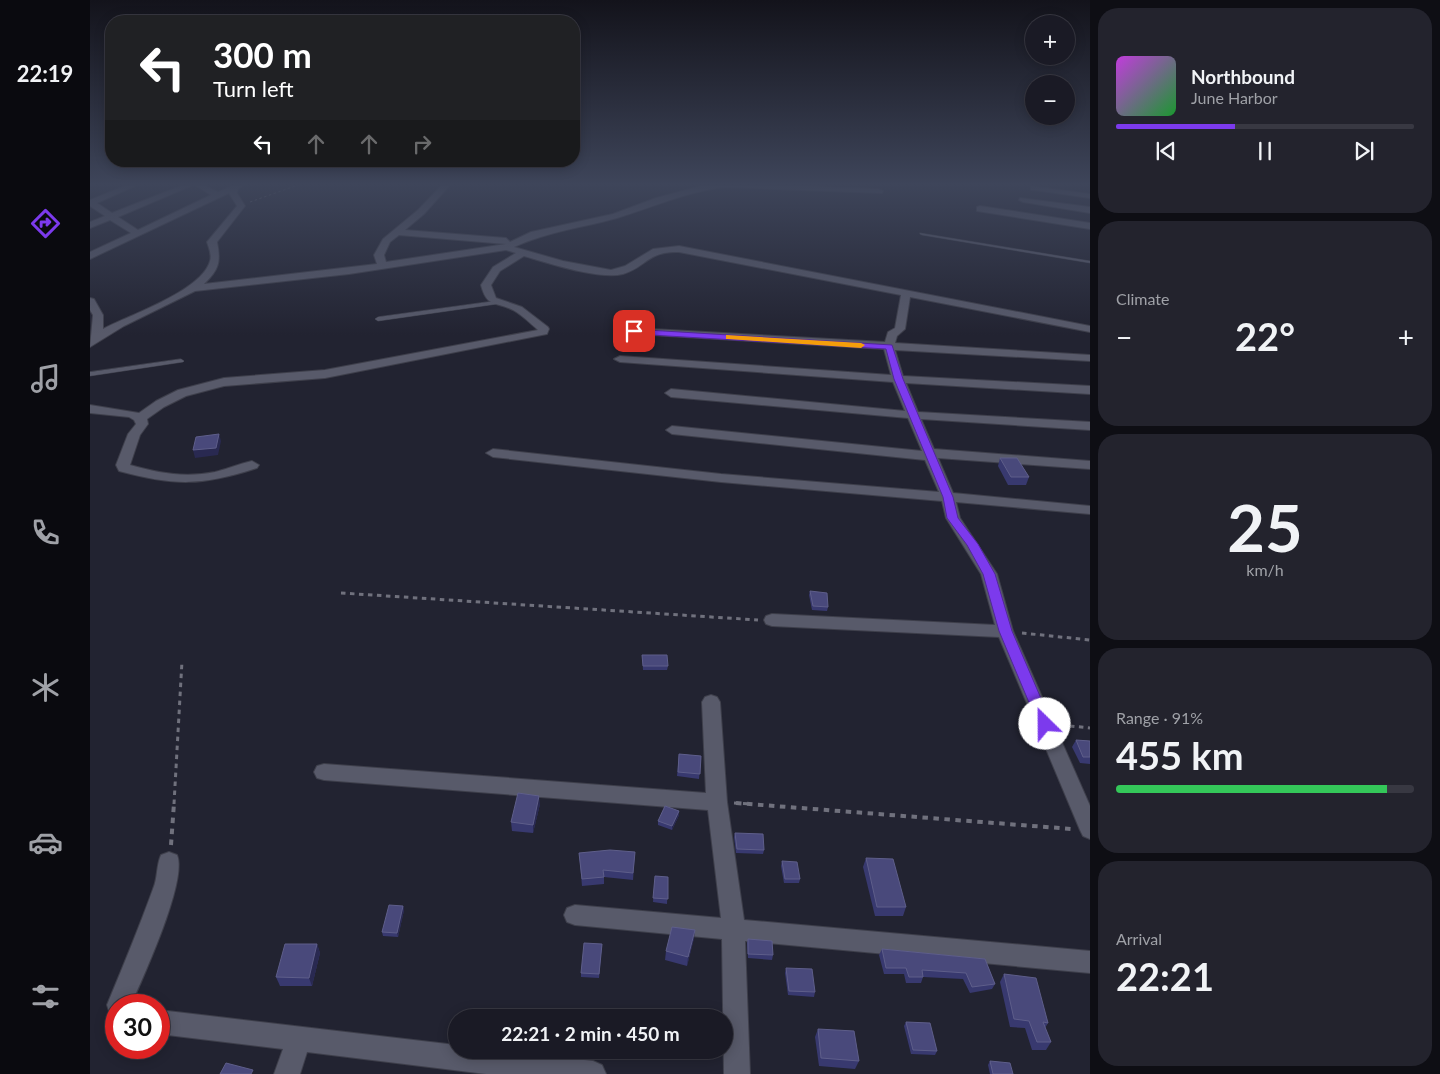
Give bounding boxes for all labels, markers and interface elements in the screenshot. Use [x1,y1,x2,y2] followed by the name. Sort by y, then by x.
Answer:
[1025,15,1075,125] map controls
[1025,15,1075,65] button: +
[213,33,312,75] text: 300 m
[130,35,195,100] icon: left
[17,60,73,87] text: 22:19
[1191,65,1295,88] text: Northbound
[213,75,294,102] text: Turn left
[1025,75,1075,125] button: −
[1191,88,1278,107] text: June Harbor
[249,130,277,158] icon: left
[302,130,330,158] icon: ahead
[355,130,383,158] icon: ahead
[408,130,436,158] icon: right
[1152,137,1180,165] icon: previous
[1251,137,1279,165] icon: pause
[1350,137,1378,165] icon: next
[28,206,63,241] icon: directions
[1116,289,1169,308] text: Climate
[613,310,655,352] pin
[1235,313,1295,359] text: 22°
[620,317,648,345] icon: arrive
[1116,320,1132,354] text: −
[1398,320,1414,354] text: +
[28,361,63,396] icon: music
[1227,488,1303,566] text: 25
[28,515,63,550] icon: phone
[1246,560,1284,579] text: km/h
[28,670,63,705] icon: climate
[1018,697,1070,749] position arrow
[1116,708,1203,727] text: Range · 91%
[1116,732,1244,778] text: 455 km
[28,825,63,860] icon: car
[1116,929,1162,948] text: Arrival
[1116,953,1214,999] text: 22:21
[28,979,63,1014] icon: filters
[105,994,170,1059] speed limit sign: 30
[501,1022,680,1045] text: 22:21 · 2 min · 450 m

